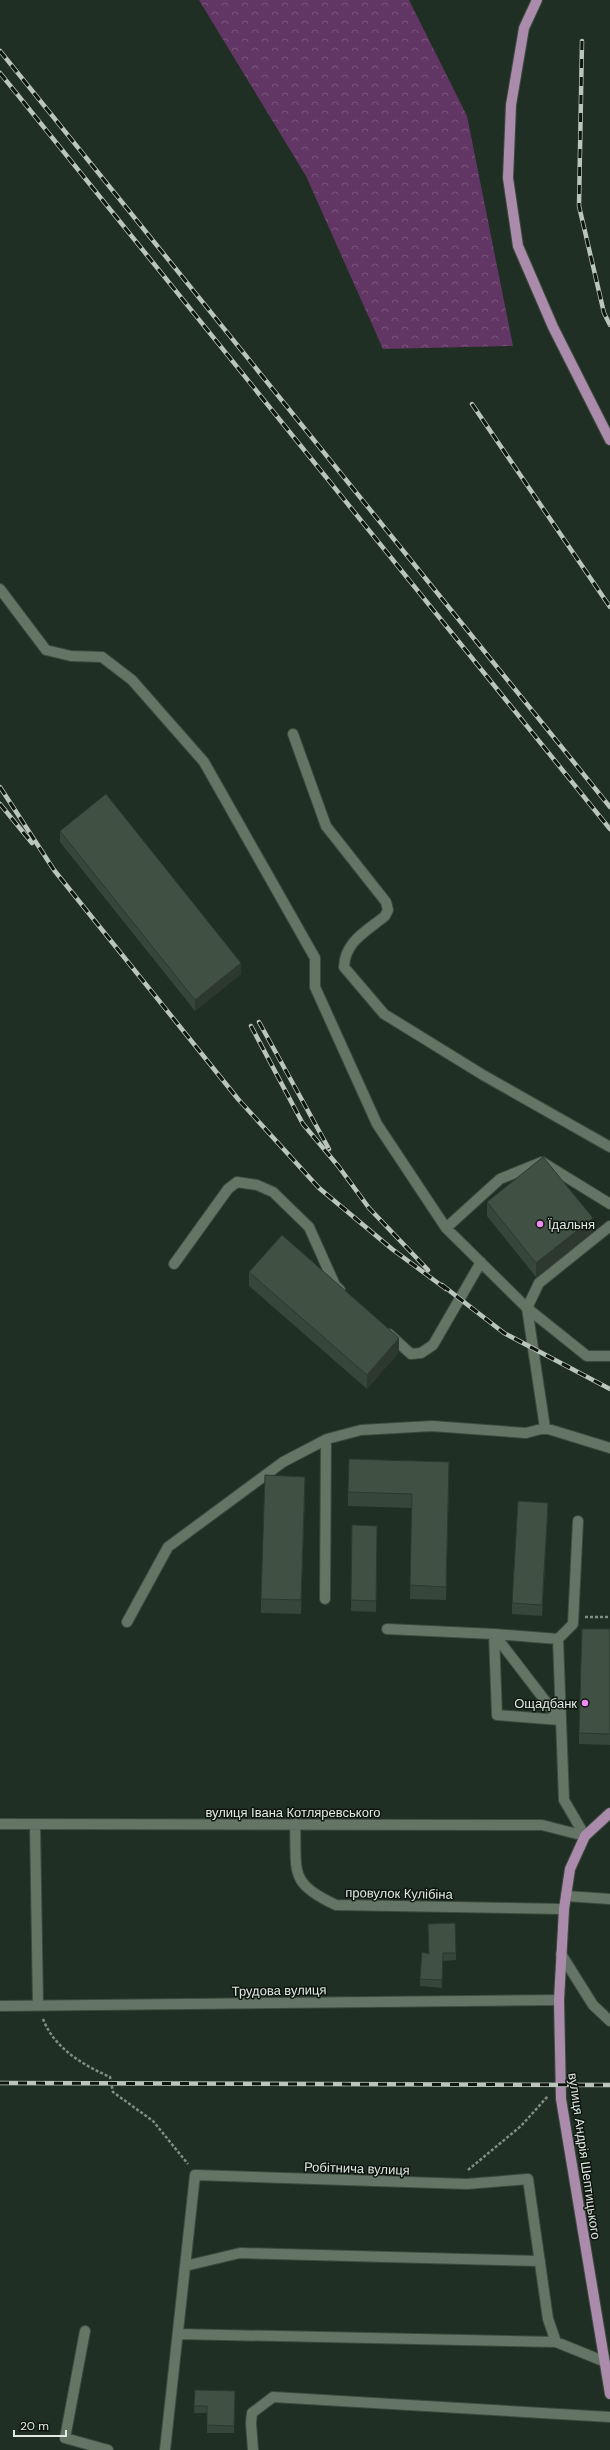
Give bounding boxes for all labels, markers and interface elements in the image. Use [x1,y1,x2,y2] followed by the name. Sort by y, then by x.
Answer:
[548,1216,595,1233] place label: Їдальня
[535,1219,545,1229] marker: Їдальня
[514,1695,577,1712] place label: Ощадбанк
[580,1698,590,1708] marker: Ощадбанк
[205,1804,381,1821] street label: вулиця Івана Котляревського
[345,1884,454,1903] street label: провулок Кулібіна
[231,1981,327,2000] street label: Трудова вулиця
[564,2072,605,2240] street label: вулиця Андрія Шептицького
[304,2158,410,2179] street label: Робітнича вулиця
[14,2412,66,2438] scale bar
[20,2418,49,2434] text: 20 m

